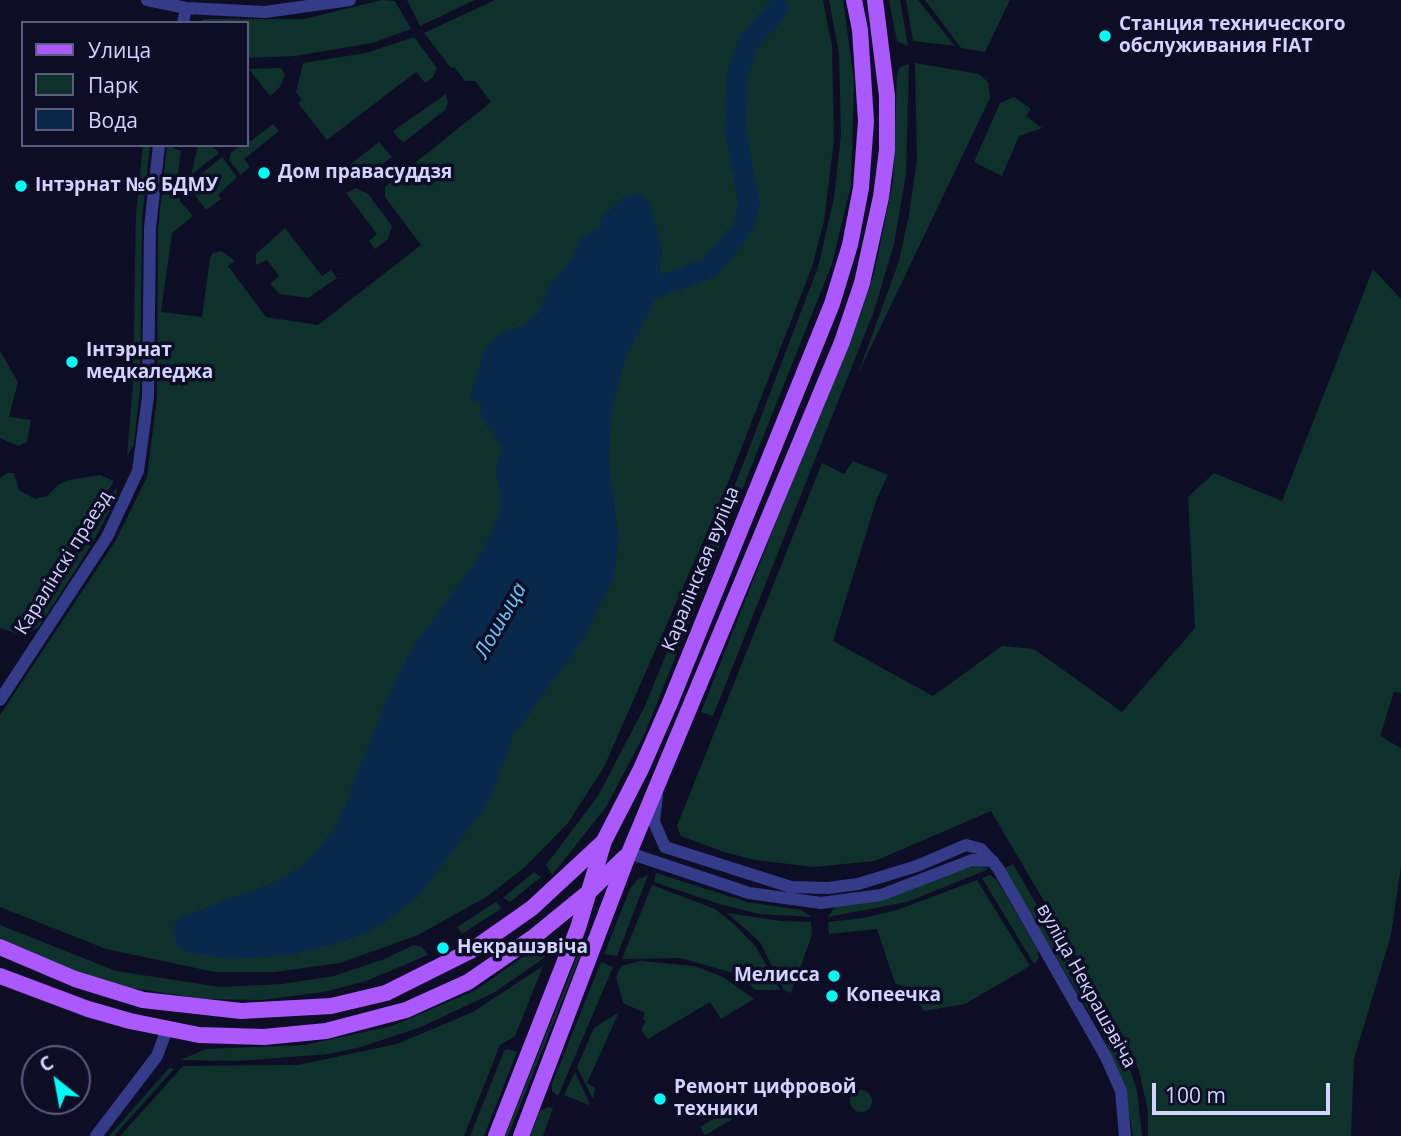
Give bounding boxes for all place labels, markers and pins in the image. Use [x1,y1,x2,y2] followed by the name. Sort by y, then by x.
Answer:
[1119,14,1345,58] place label: Станция технического обслуживания FIAT
[1097,28,1113,44] marker: Станция технического обслуживания FIAT
[278,162,452,184] place label: Дом правасуддзя
[256,165,272,181] marker: Дом правасуддзя
[35,175,218,197] place label: Інтэрнат №6 БДМУ
[13,178,29,194] marker: Інтэрнат №6 БДМУ
[86,340,213,384] place label: Інтэрнат медкаледжа
[64,354,80,370] marker: Інтэрнат медкаледжа
[457,937,588,959] place label: Некрашэвіча
[435,940,451,956] marker: Некрашэвіча
[734,965,820,987] place label: Мелисса
[826,968,842,984] marker: Мелисса
[846,985,941,1007] place label: Копеечка
[824,988,840,1004] marker: Копеечка
[674,1077,856,1121] place label: Ремонт цифровой техники
[652,1091,668,1107] marker: Ремонт цифровой техники

